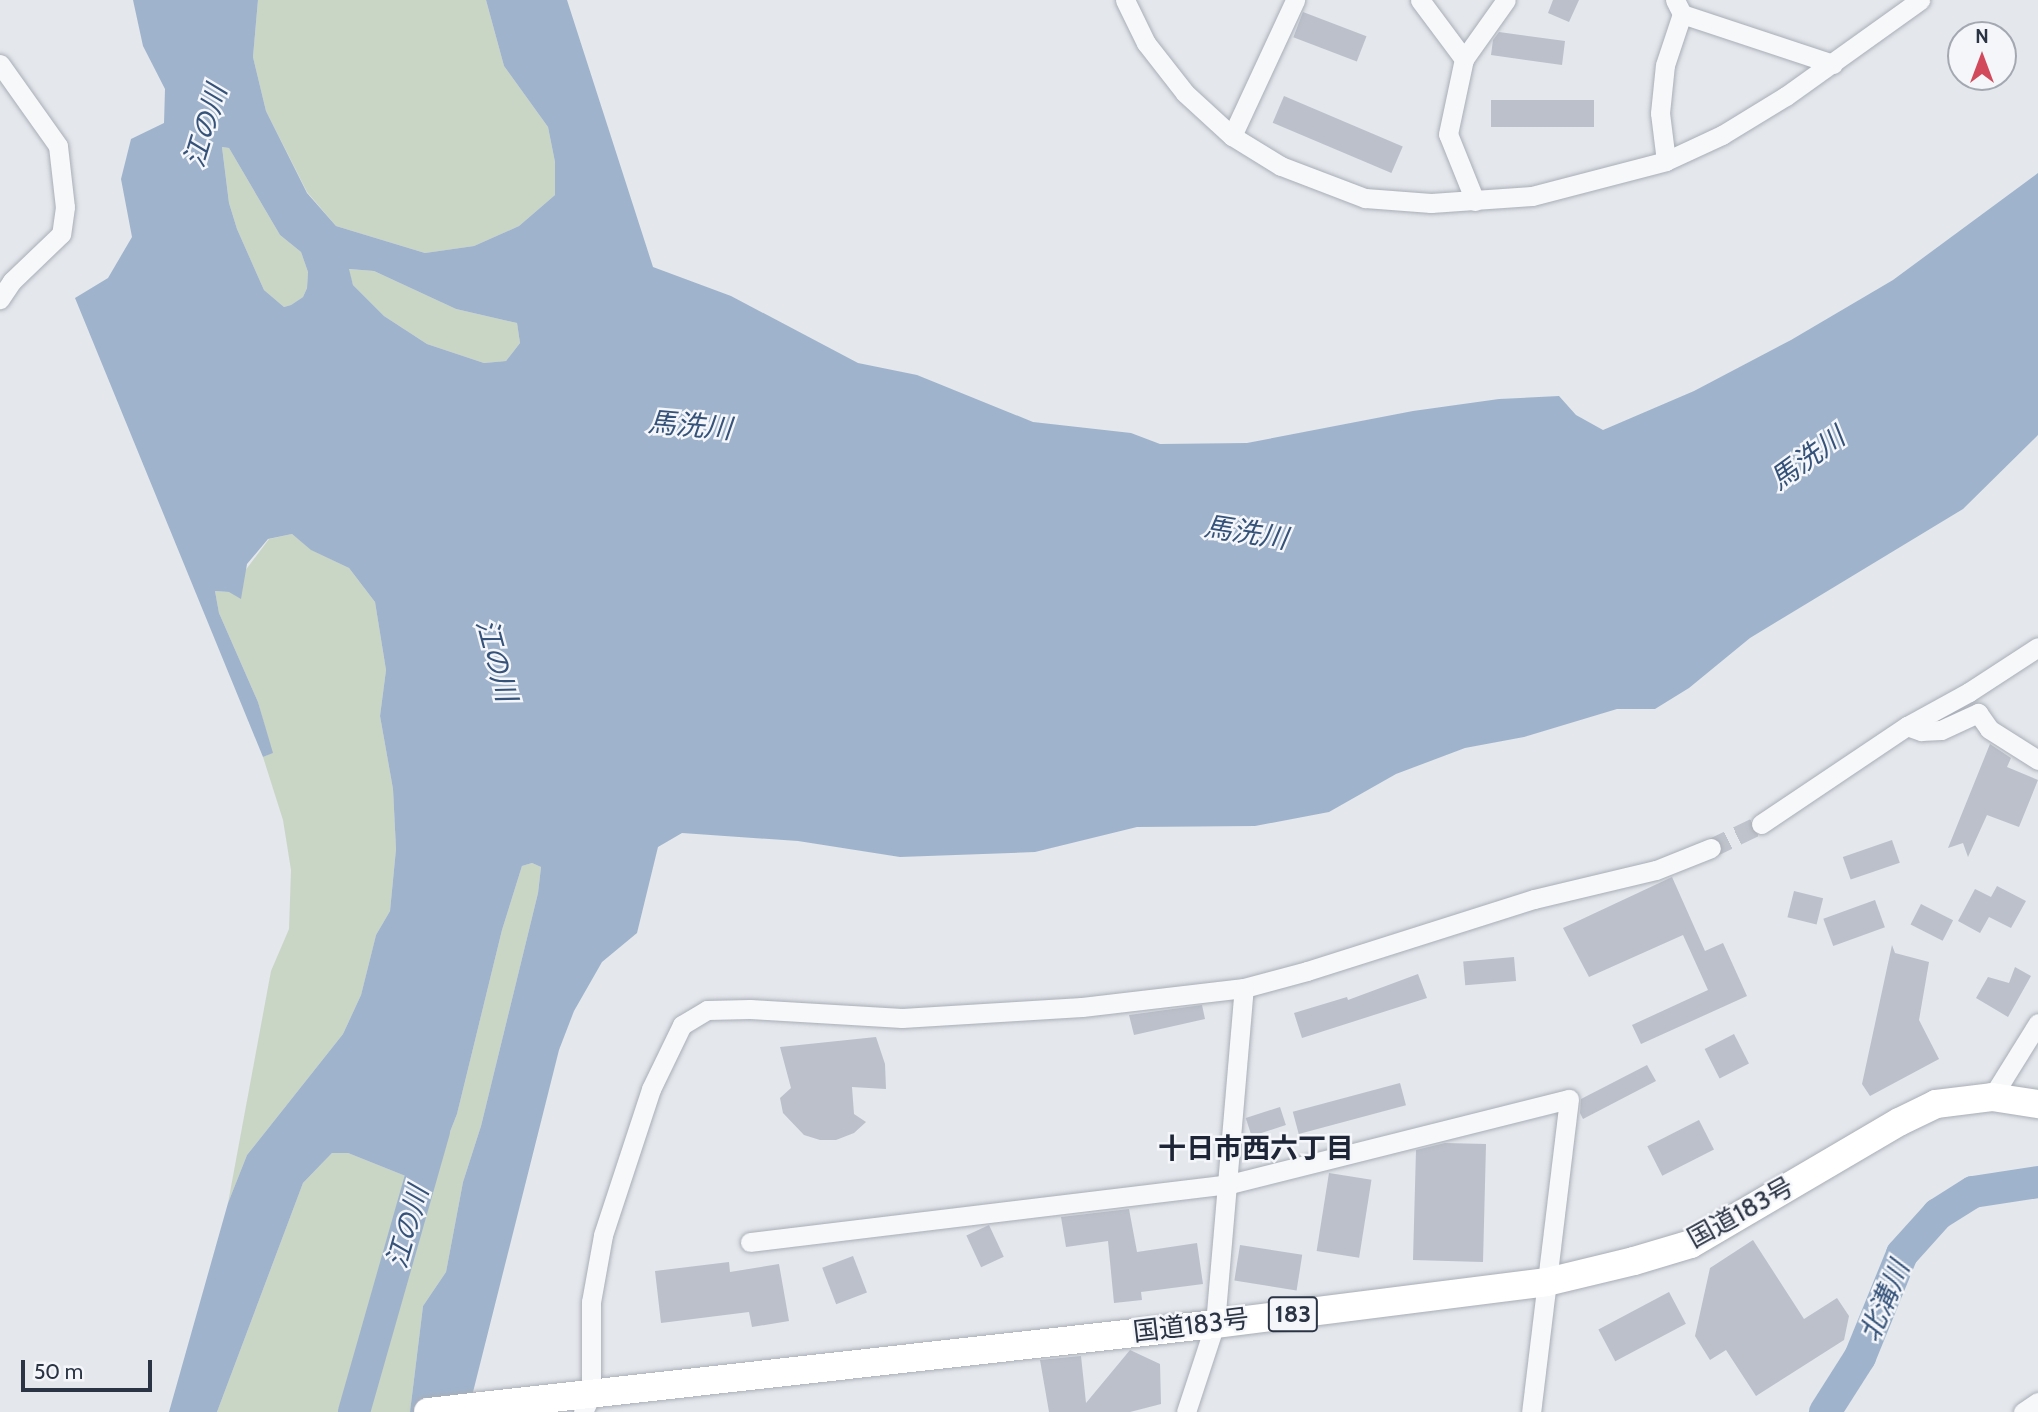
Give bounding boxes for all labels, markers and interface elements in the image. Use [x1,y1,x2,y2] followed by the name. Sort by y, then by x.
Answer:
[1947,21,2017,91] north arrow
[1975,25,1989,48] text: N
[177,81,233,171] water label: 江の川
[647,405,733,445] water label: 馬洗川
[1763,420,1851,496] water label: 馬洗川
[1202,509,1290,555] water label: 馬洗川
[470,615,524,705] water label: 江の川
[1158,1131,1354,1165] district label: 十日市西六丁目
[1683,1171,1799,1255] street label: 国道183号
[379,1182,435,1272] water label: 江の川
[1852,1256,1916,1346] water label: 北溝川
[1267,1294,1319,1334] road number: 183
[1131,1303,1251,1349] street label: 国道183号
[24,1346,156,1390] scale bar
[34,1359,83,1384] text: 50 m

